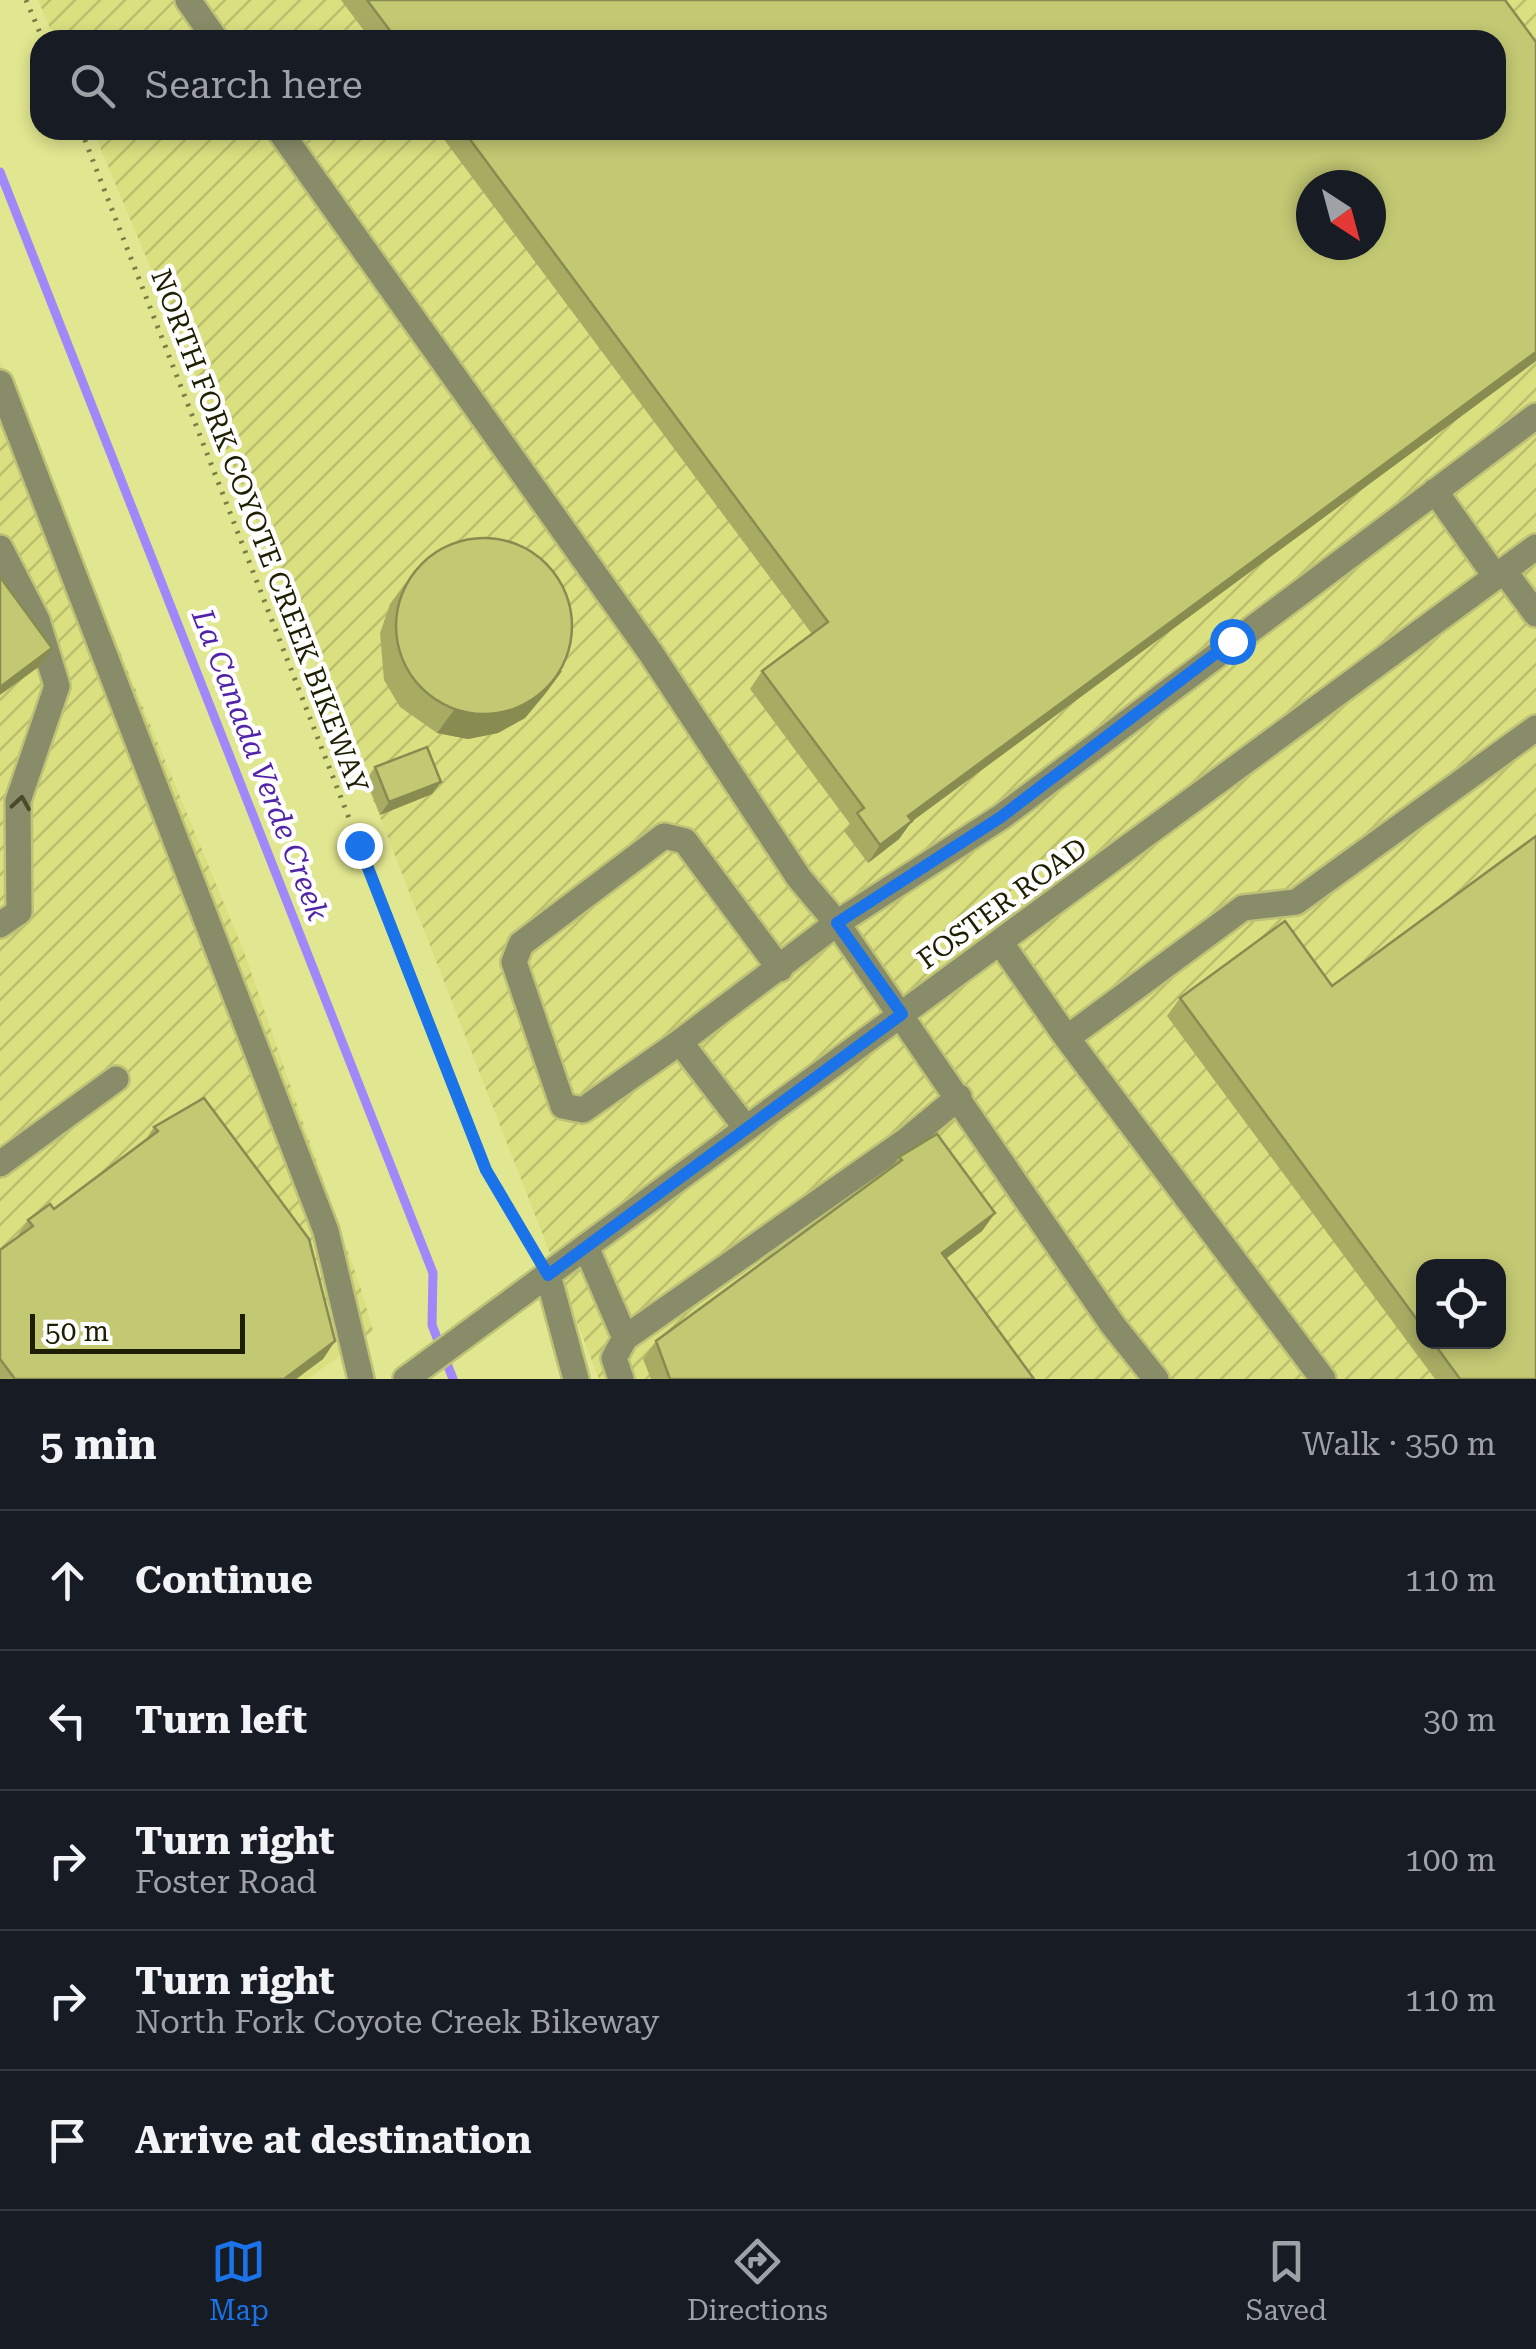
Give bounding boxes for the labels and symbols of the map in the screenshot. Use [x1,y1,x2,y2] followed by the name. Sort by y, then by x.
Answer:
[1296,170,1386,260] north arrow
[144,265,375,798] street label: NORTH FORK COYOTE CREEK BIKEWAY
[184,603,336,926] water label: La Canada Verde Creek
[1210,619,1256,665] route start
[9,795,30,811] one-way arrow
[337,823,383,869] route end
[911,831,1093,976] street label: FOSTER ROAD
[30,1309,245,1354] scale bar

